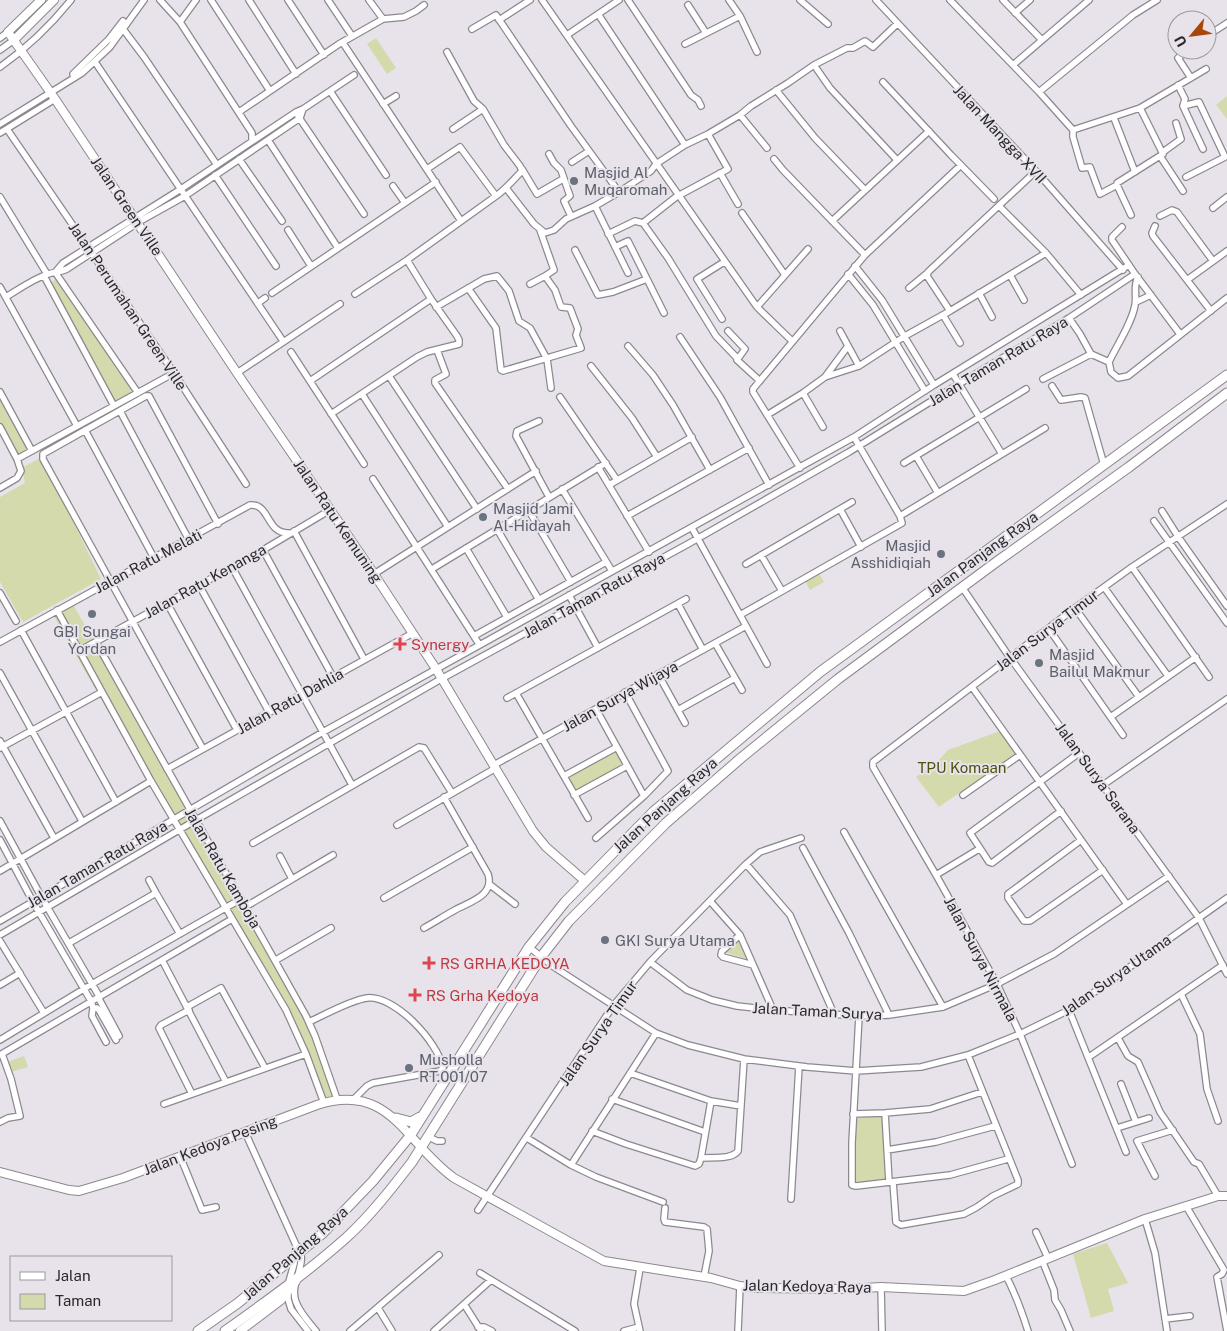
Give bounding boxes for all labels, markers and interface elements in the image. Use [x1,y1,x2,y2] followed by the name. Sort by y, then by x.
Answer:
[1167,10,1217,60] north arrow
[1171,33,1190,50] text: U
[950,81,1050,187] street label: Jalan Mangga XVII
[88,153,166,259] street label: Jalan Green Ville
[584,164,667,198] place label: Masjid Al Muqaromah
[568,175,580,187] marker: Masjid Al Muqaromah
[65,219,191,393] street label: Jalan Perumahan Green Ville
[925,313,1071,409] street label: Jalan Taman Ratu Raya
[290,456,386,586] street label: Jalan Ratu Kemuning
[493,500,573,534] place label: Masjid Jami Al-Hidayah
[923,508,1041,600] street label: Jalan Panjang Raya
[477,511,489,523] marker: Masjid Jami Al-Hidayah
[92,526,204,596] street label: Jalan Ratu Melati
[851,537,931,571] place label: Masjid Asshidiqiah
[141,540,269,622] street label: Jalan Ratu Kenanga
[935,548,947,560] marker: Masjid Asshidiqiah
[520,549,668,641] street label: Jalan Taman Ratu Raya
[992,586,1102,674] street label: Jalan Surya Timur
[86,608,98,620] marker: GBI Sungai Yordan
[53,623,131,657] place label: GBI Sungai Yordan
[411,636,469,653] place label: Synergy
[393,637,407,651] marker: Synergy
[1049,646,1150,680] place label: Masjid Bailul Makmur
[559,657,681,735] street label: Jalan Surya Wijaya
[1033,657,1045,669] marker: Masjid Bailul Makmur
[234,665,346,737] street label: Jalan Ratu Dahlia
[1052,719,1144,837] street label: Jalan Surya Sarana
[610,754,720,856] street label: Jalan Panjang Raya
[917,759,1007,776] park label: TPU Komaan
[182,805,264,931] street label: Jalan Ratu Kamboja
[24,817,170,911] street label: Jalan Taman Ratu Raya
[941,894,1021,1024] street label: Jalan Surya Nirmala
[1058,931,1174,1019] street label: Jalan Surya Utama
[615,932,735,949] place label: GKI Surya Utama
[599,934,611,946] marker: GKI Surya Utama
[440,955,570,972] place label: RS GRHA KEDOYA
[422,956,436,970] marker: RS GRHA KEDOYA
[555,977,641,1089] street label: Jalan Surya Timur
[426,987,539,1004] place label: RS Grha Kedoya
[408,988,422,1002] marker: RS Grha Kedoya
[752,999,882,1023] street label: Jalan Taman Surya
[419,1051,488,1085] place label: Musholla RT.001/07
[403,1062,415,1074] marker: Musholla RT.001/07
[141,1112,279,1178] street label: Jalan Kedoya Pesing
[239,1203,351,1303] street label: Jalan Panjang Raya
[10,1256,172,1321] legend
[55,1267,91,1284] text: Jalan
[742,1276,872,1296] street label: Jalan Kedoya Raya
[55,1292,101,1309] text: Taman

